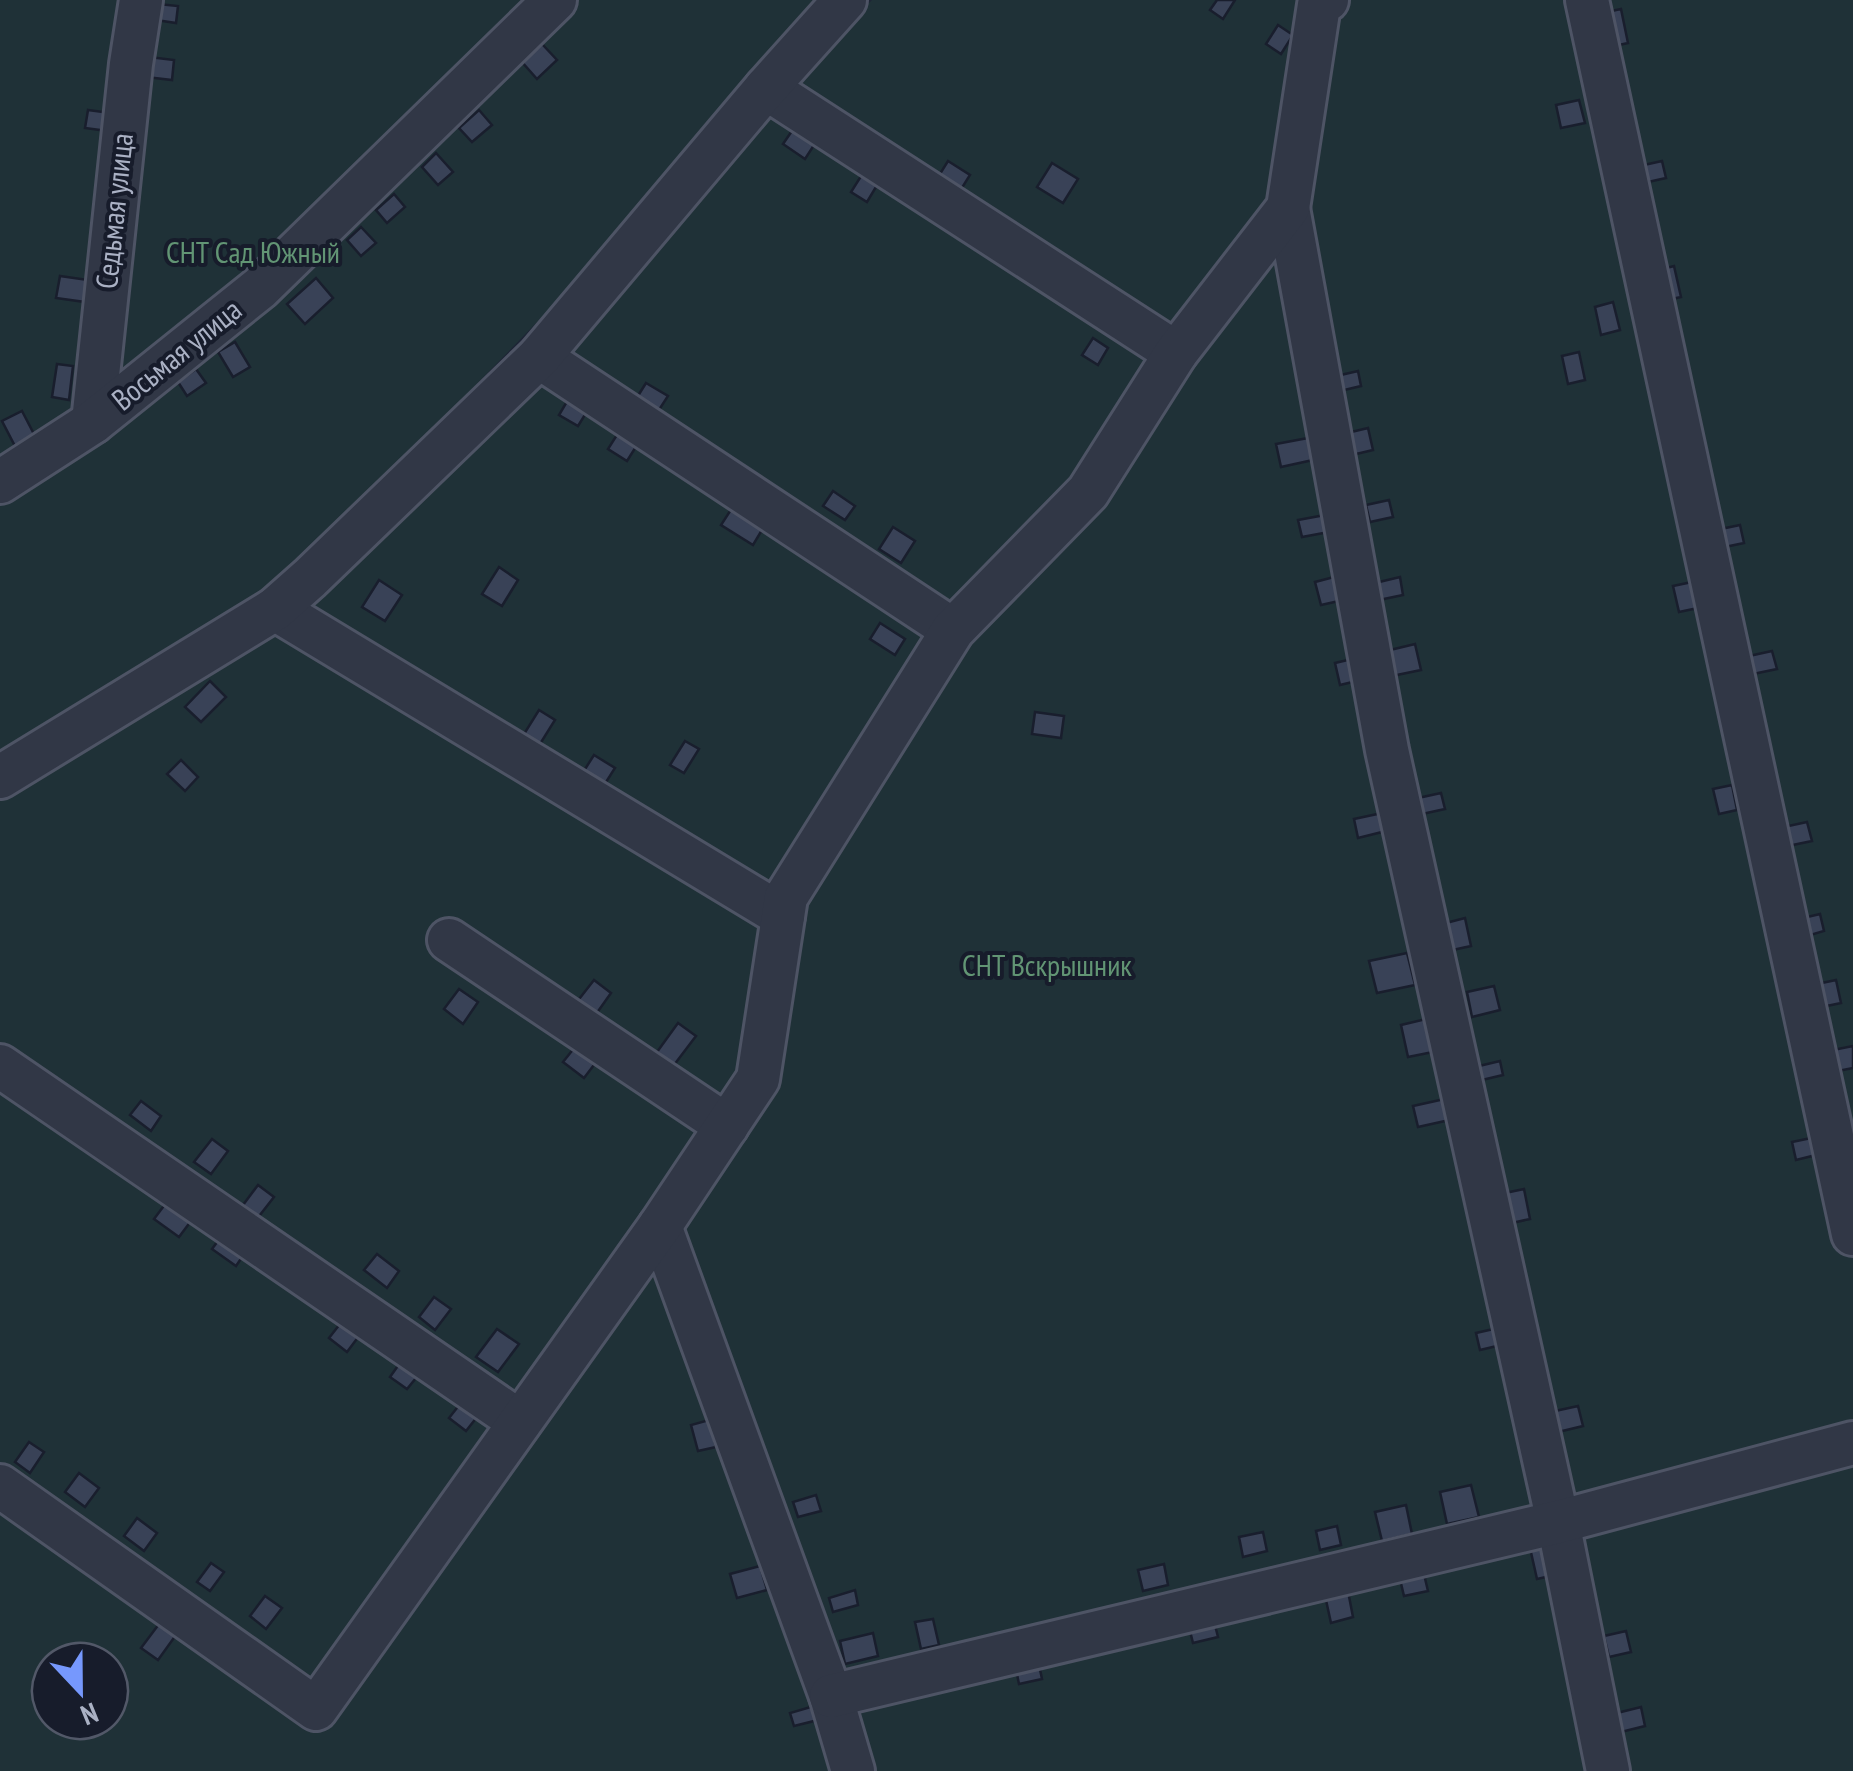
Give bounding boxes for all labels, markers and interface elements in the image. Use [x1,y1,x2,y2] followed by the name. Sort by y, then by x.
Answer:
[86,131,141,291] street label: Седьмая улица
[166,232,340,271] park label: СНТ Сад Южный
[103,290,249,418] street label: Восьмая улица
[962,945,1132,984] park label: СНТ Вскрышник
[30,1641,130,1741] north arrow
[76,1695,103,1735] text: N

